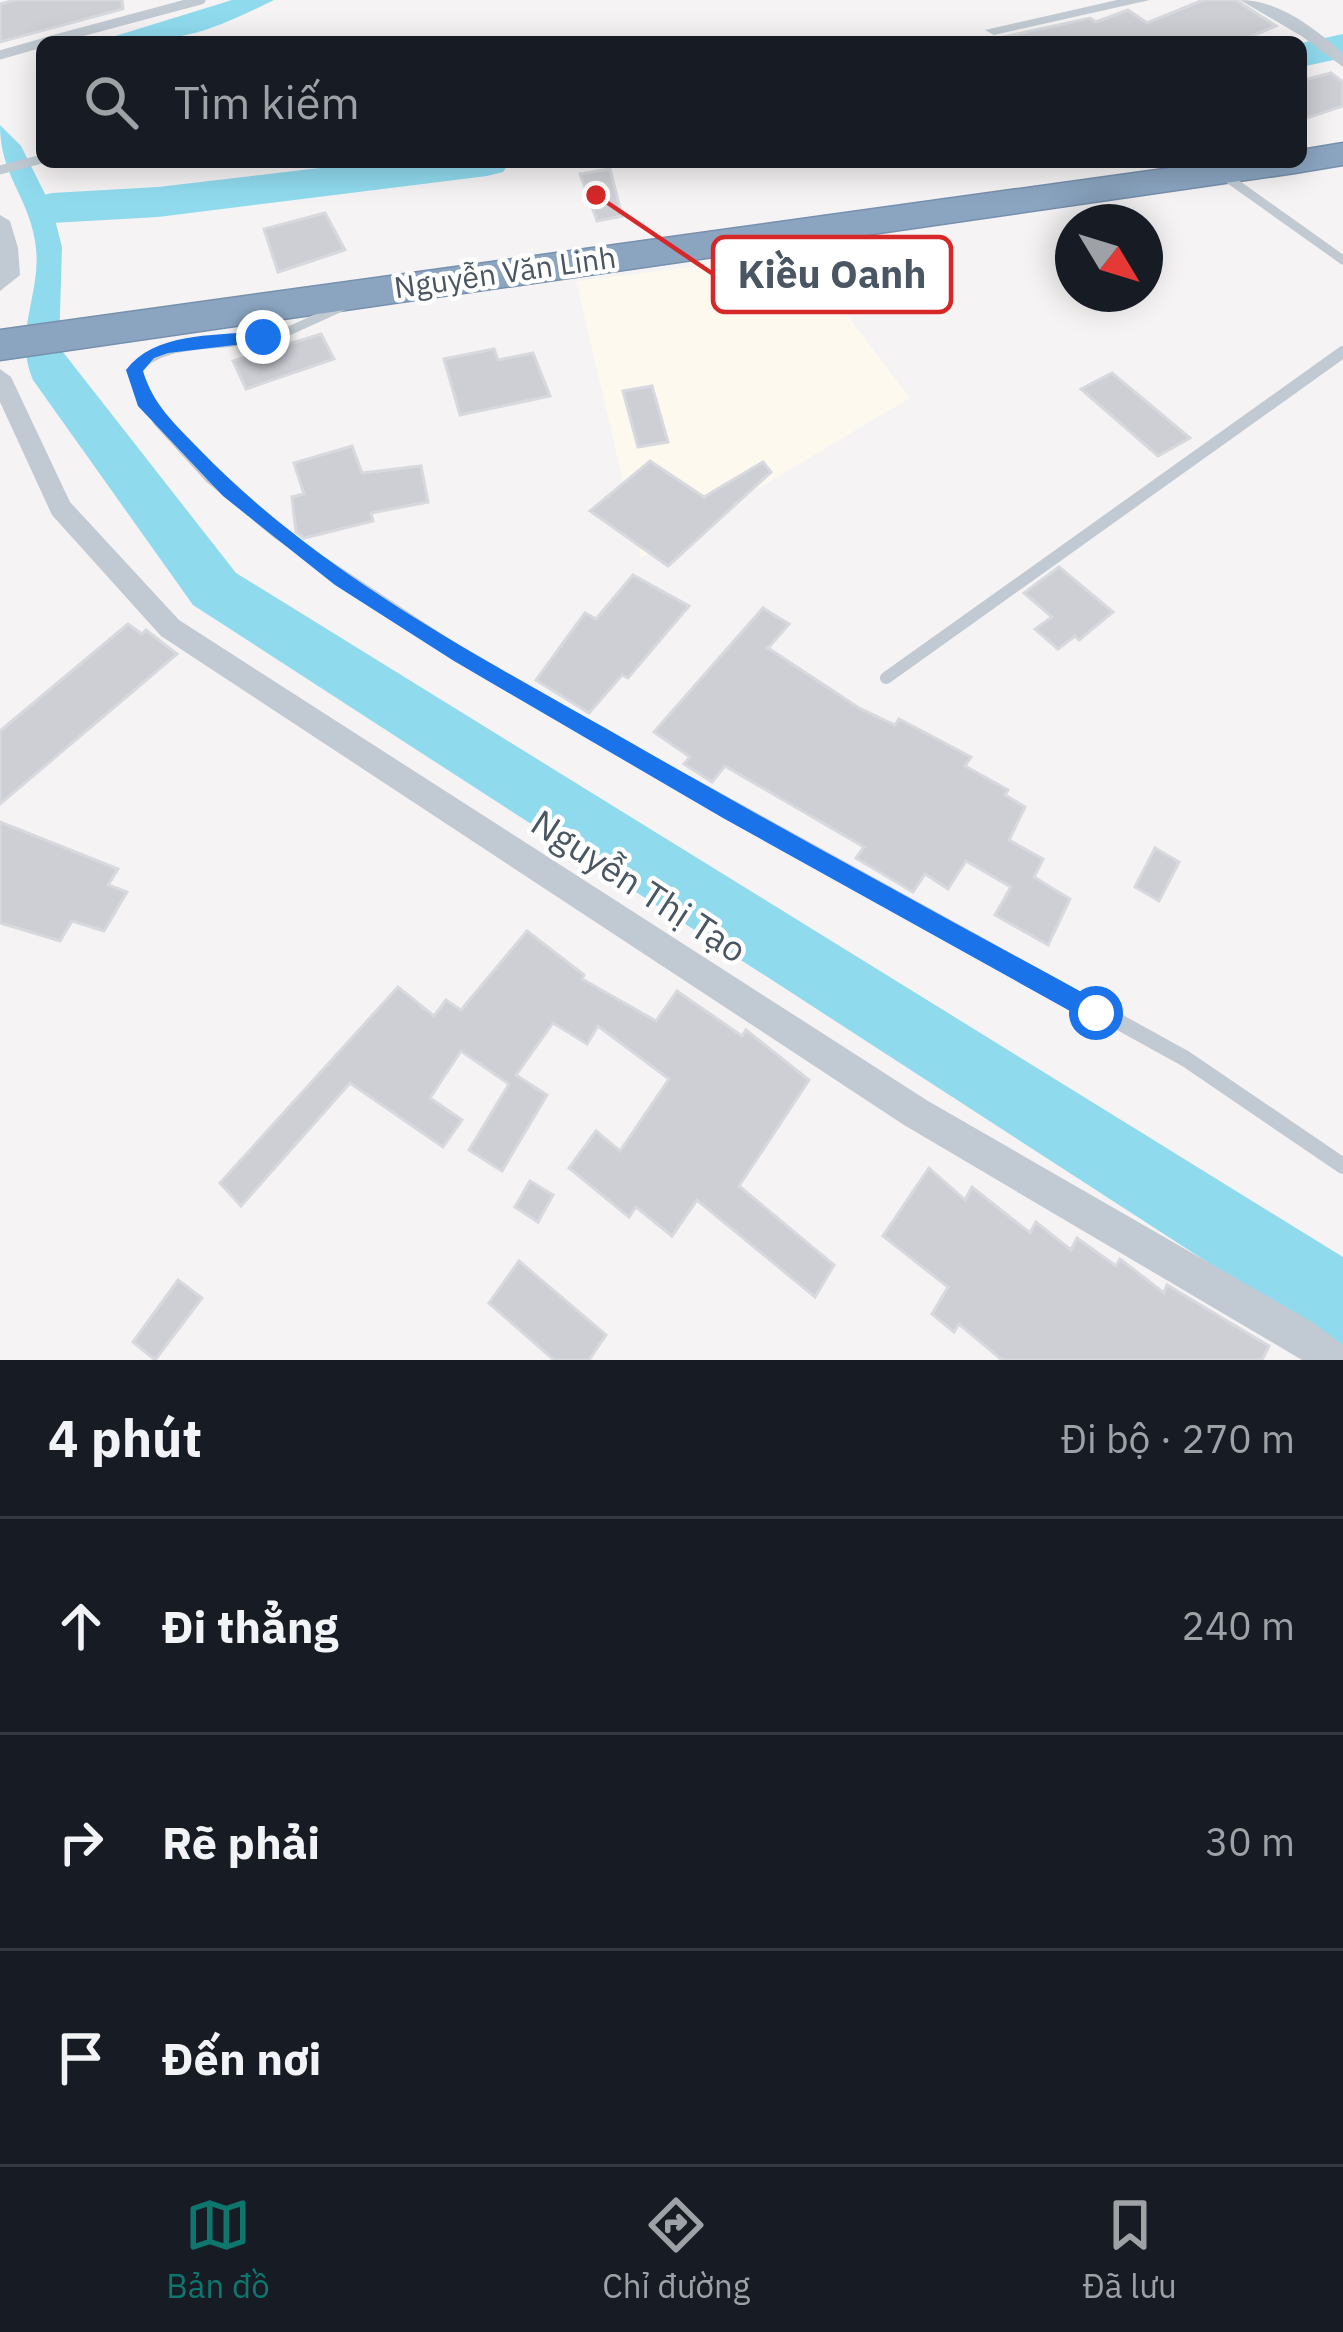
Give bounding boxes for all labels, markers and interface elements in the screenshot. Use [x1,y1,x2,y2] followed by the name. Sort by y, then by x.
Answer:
[36,36,1307,168] search box
[78,69,144,135] icon: search
[174,73,360,131] text: Tìm kiếm
[1055,204,1163,312] north arrow
[391,237,618,306] street label: Nguyễn Văn Linh
[713,237,951,312] callout: Kiều Oanh
[737,248,927,299] text: Kiều Oanh
[236,310,290,364] route end
[523,799,756,973] street label: Nguyễn Thị Tạo
[1069,986,1123,1040] route start
[48,1405,202,1471] text: 4 phút
[1061,1413,1295,1464] text: Đi bộ · 270 m
[48,1593,114,1659] icon: ahead
[162,1597,338,1655] text: Đi thẳng
[1182,1600,1295,1651] text: 240 m
[48,1809,114,1875] icon: right
[162,1813,320,1871] text: Rẽ phải
[1205,1816,1295,1867] text: 30 m
[48,2025,114,2091] icon: arrive
[162,2029,321,2087] text: Đến nơi
[166,2192,270,2307] tab: Bản đồ
[602,2192,750,2307] tab: Chỉ đường
[1083,2192,1177,2307] tab: Đã lưu

